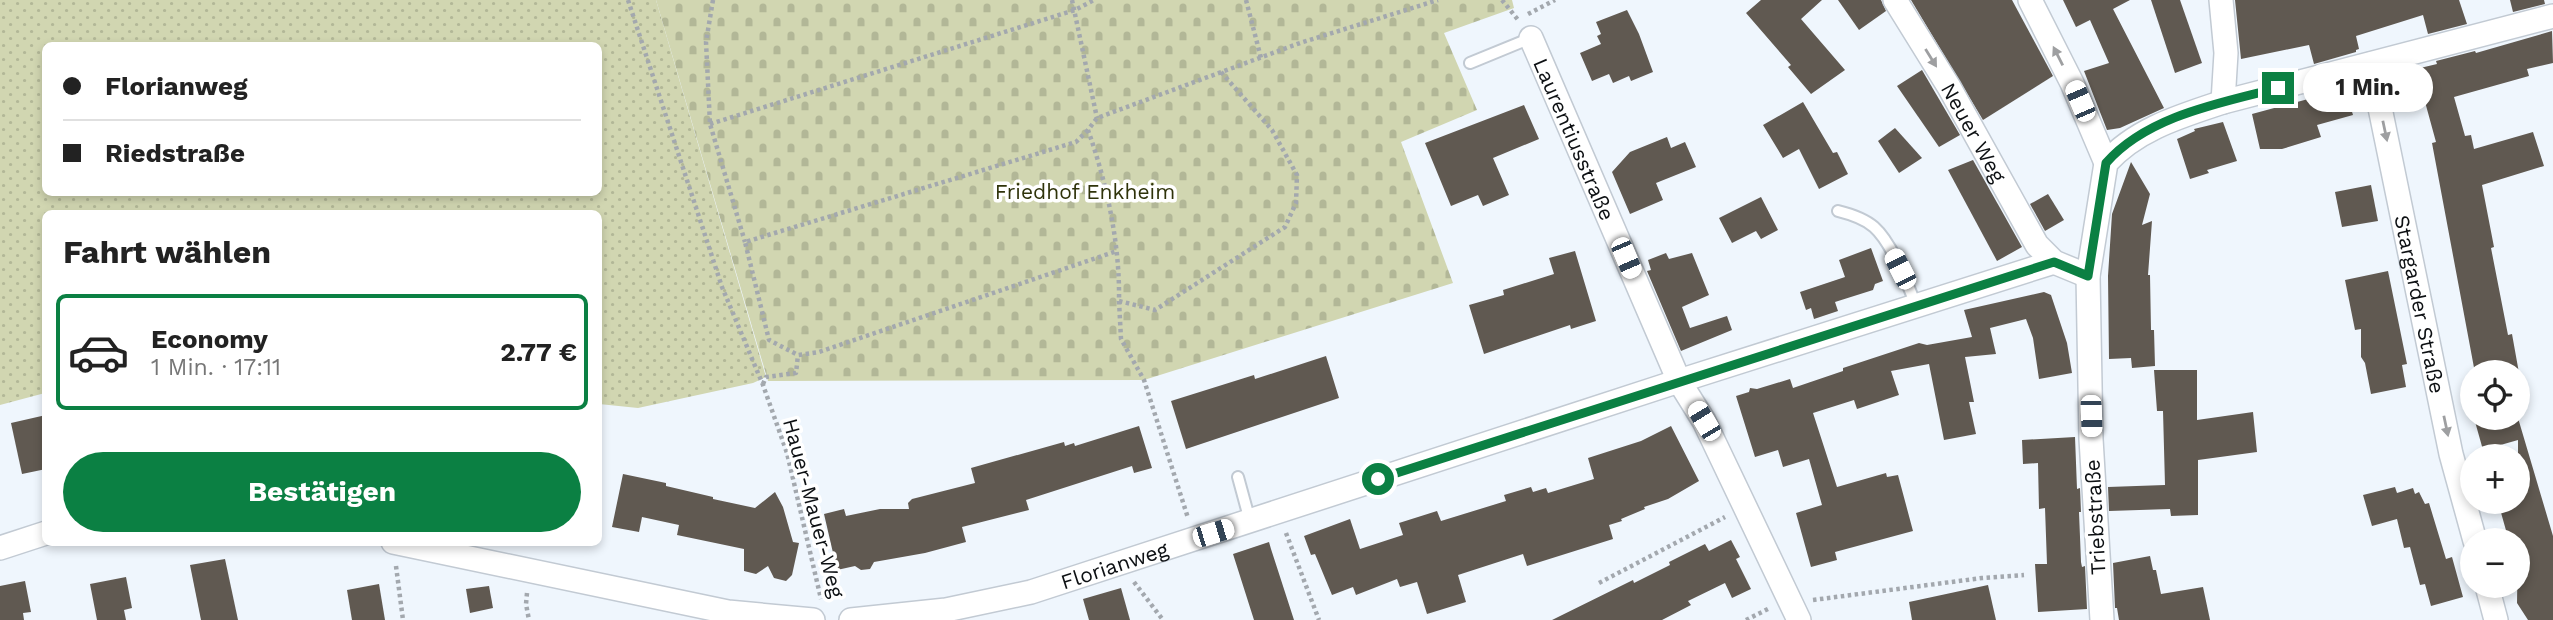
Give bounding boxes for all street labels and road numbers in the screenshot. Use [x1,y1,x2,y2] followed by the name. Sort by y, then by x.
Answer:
[1529,54,1621,224] street label: Laurentiusstraße
[1936,78,2012,187] street label: Neuer Weg
[2390,213,2451,395] street label: Stargarder Straße
[778,416,850,601] street label: Hauer-Mauer-Weg
[2079,459,2111,575] street label: Triebstraße
[1057,536,1172,594] street label: Florianweg

